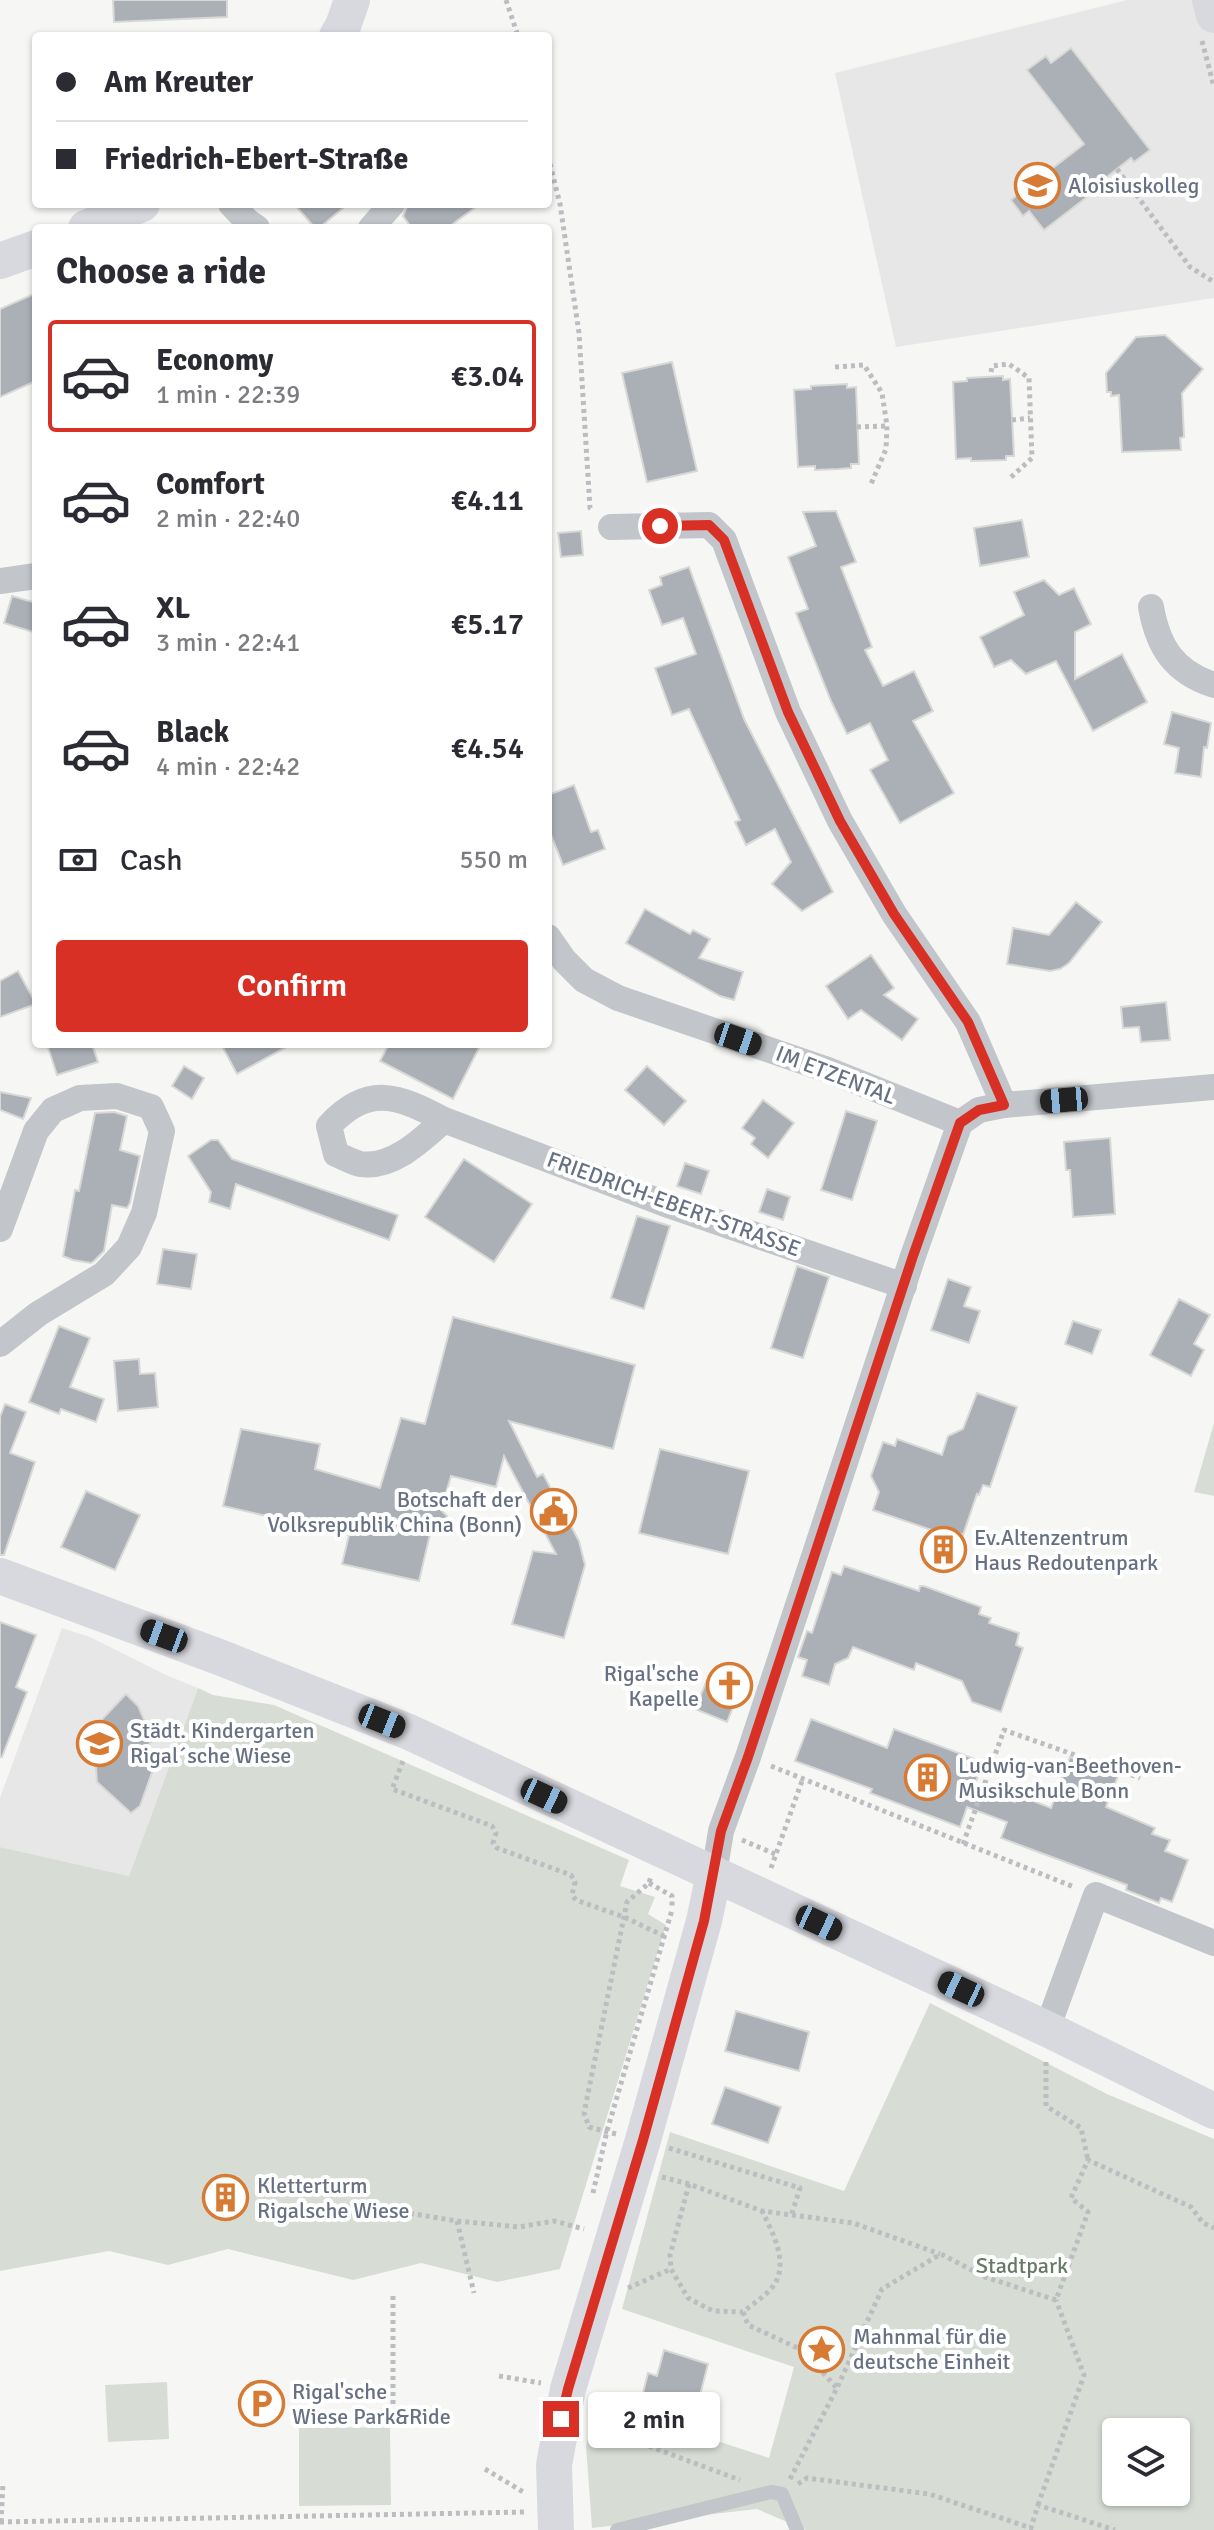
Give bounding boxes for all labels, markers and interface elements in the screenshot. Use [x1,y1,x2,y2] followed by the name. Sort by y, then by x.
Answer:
[104,64,253,101] text: Am Kreuter
[104,141,408,178] text: Friedrich-Ebert-Straße
[1013,161,1061,209] school or university icon: Aloisiuskolleg
[1068,172,1199,199] place label: Aloisiuskolleg
[56,249,266,294] text: Choose a ride
[60,340,132,412] icon: car
[156,342,273,379] text: Economy
[451,358,524,395] text: €3.04
[156,379,300,411] text: 1 min · 22:39
[60,464,132,536] icon: car
[156,466,265,503] text: Comfort
[451,482,524,519] text: €4.11
[156,503,300,535] text: 2 min · 22:40
[642,508,678,544] route start
[60,588,132,660] icon: car
[156,590,190,627] text: XL
[451,606,524,643] text: €5.17
[156,627,300,659] text: 3 min · 22:41
[60,712,132,784] icon: car
[156,714,229,751] text: Black
[451,730,524,767] text: €4.54
[156,751,300,783] text: 4 min · 22:42
[56,838,100,882] icon: cash
[120,842,183,879] text: Cash
[459,844,528,876] text: 550 m
[56,940,528,1032] button: Confirm
[711,1020,765,1058] car
[772,1040,900,1110] street label: IM ETZENTAL
[1039,1086,1089,1114] car
[544,1146,804,1262] street label: FRIEDRICH-EBERT-STRASSE
[267,1486,522,1538] place label: Botschaft der Volksrepublik China (Bonn)
[529,1488,577,1536] public building icon: Botschaft der Volksrepublik China (Bonn)
[974,1524,1158,1576] place label: Ev.Altenzentrum Haus Redoutenpark
[919,1526,967,1574] building icon: Ev.Altenzentrum Haus Redoutenpark
[137,1617,191,1655] car
[604,1660,699,1712] place label: Rigal'sche Kapelle
[706,1662,754,1710] church icon: Rigal'sche Kapelle
[355,1701,409,1741] car
[130,1717,314,1769] place label: Städt. Kindergarten Rigal´sche Wiese
[75,1719,123,1767] school or university icon: Städt. Kindergarten Rigal´sche Wiese
[958,1752,1182,1804] place label: Ludwig-van-Beethoven- Musikschule Bonn
[903,1754,951,1802] building icon: Ludwig-van-Beethoven- Musikschule Bonn
[517,1775,571,1817] car
[792,1902,846,1944] car
[934,1968,988,2010] car
[257,2172,410,2224] place label: Kletterturm Rigalsche Wiese
[202,2174,250,2222] building icon: Kletterturm Rigalsche Wiese
[976,2252,1068,2279] park label: Stadtpark
[853,2323,1010,2375] place label: Mahnmal für die deutsche Einheit
[798,2325,846,2373] place icon: Mahnmal für die deutsche Einheit
[292,2378,451,2430] place label: Rigal'sche Wiese Park&Ride
[237,2380,285,2428] parking icon: Rigal'sche Wiese Park&Ride
[589,2391,721,2447] callout: 2 min
[543,2401,579,2437] route end
[623,2404,685,2436] text: 2 min
[1102,2418,1190,2506] map controls
[1102,2418,1190,2506] button: layers

